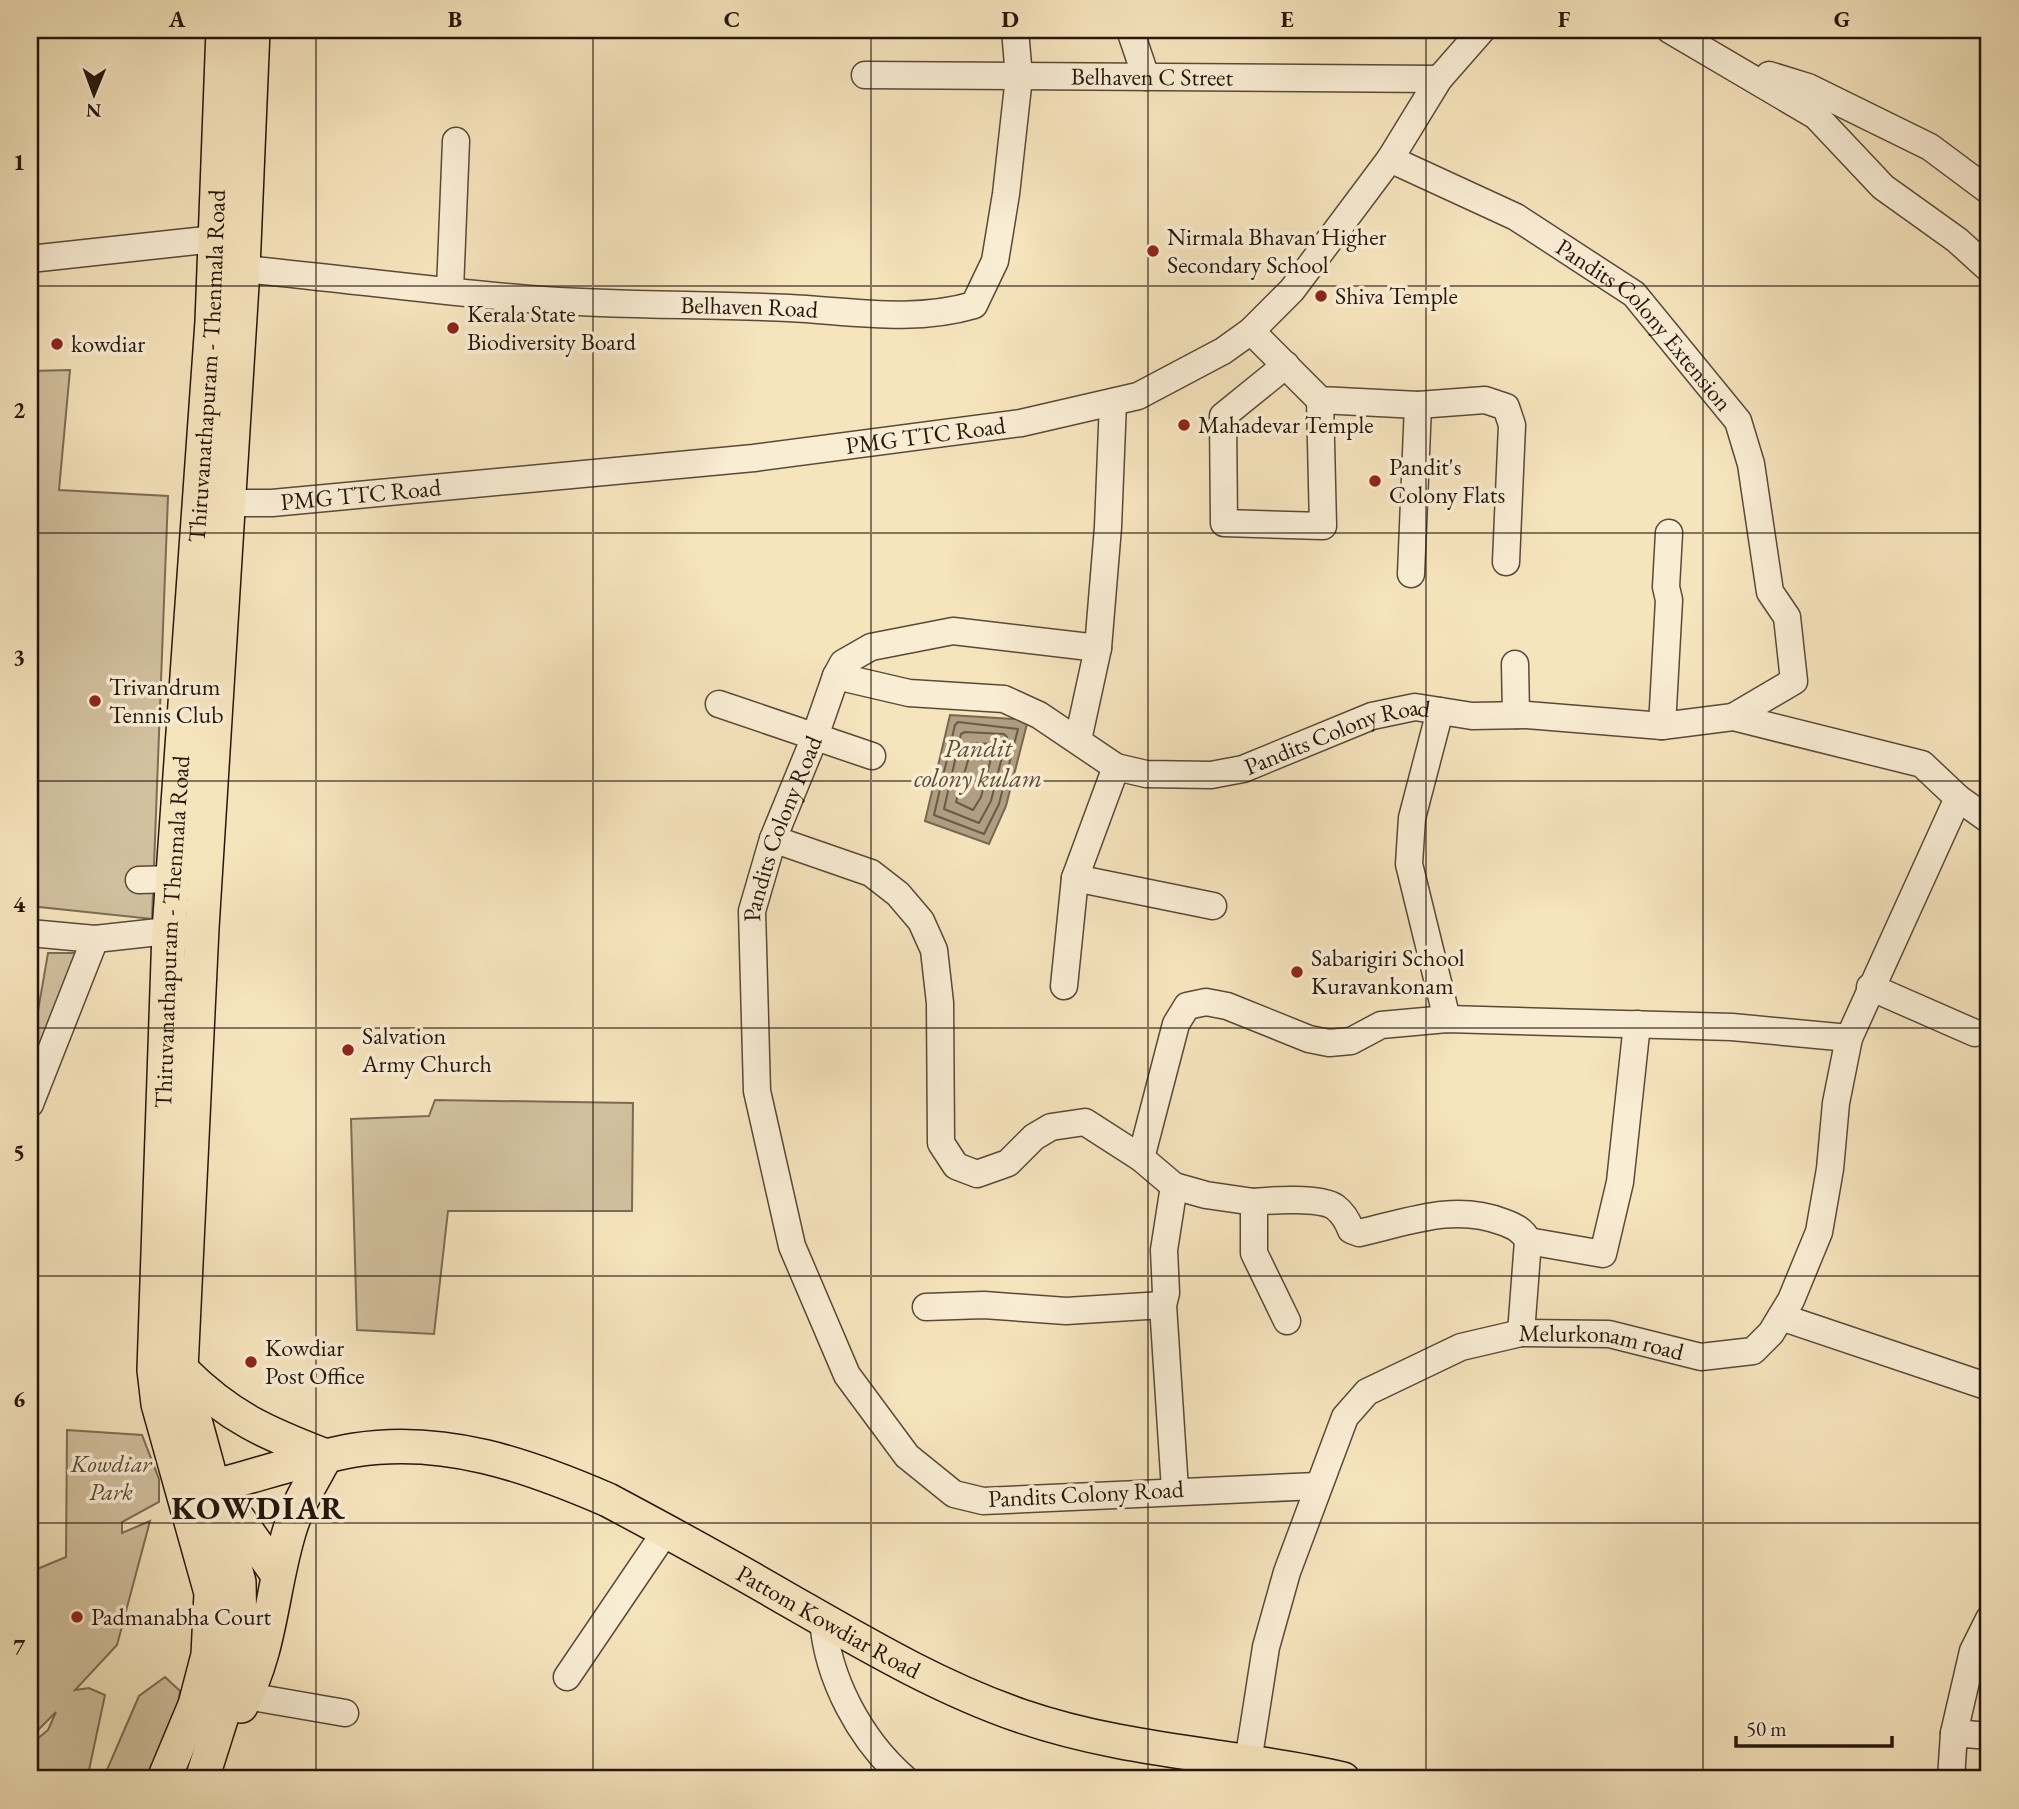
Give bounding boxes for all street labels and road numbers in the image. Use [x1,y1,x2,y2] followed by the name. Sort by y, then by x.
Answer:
[1071,60,1234,93] street label: Belhaven C Street
[180,188,232,543] street label: Thiruvanathapuram - Thenmala Road
[1550,231,1740,418] street label: Pandits Colony Extension
[680,289,820,325] street label: Belhaven Road
[844,409,1008,461] street label: PMG TTC Road
[279,471,443,517] street label: PMG TTC Road
[1239,691,1433,782] street label: Pandits Colony Road
[736,730,829,922] street label: Pandits Colony Road
[147,754,196,1109] street label: Thiruvanathapuram - Thenmala Road
[1518,1317,1688,1367] street label: Melurkonam road
[987,1473,1185,1514] street label: Pandits Colony Road
[731,1557,927,1686] street label: Pattom Kowdiar Road

